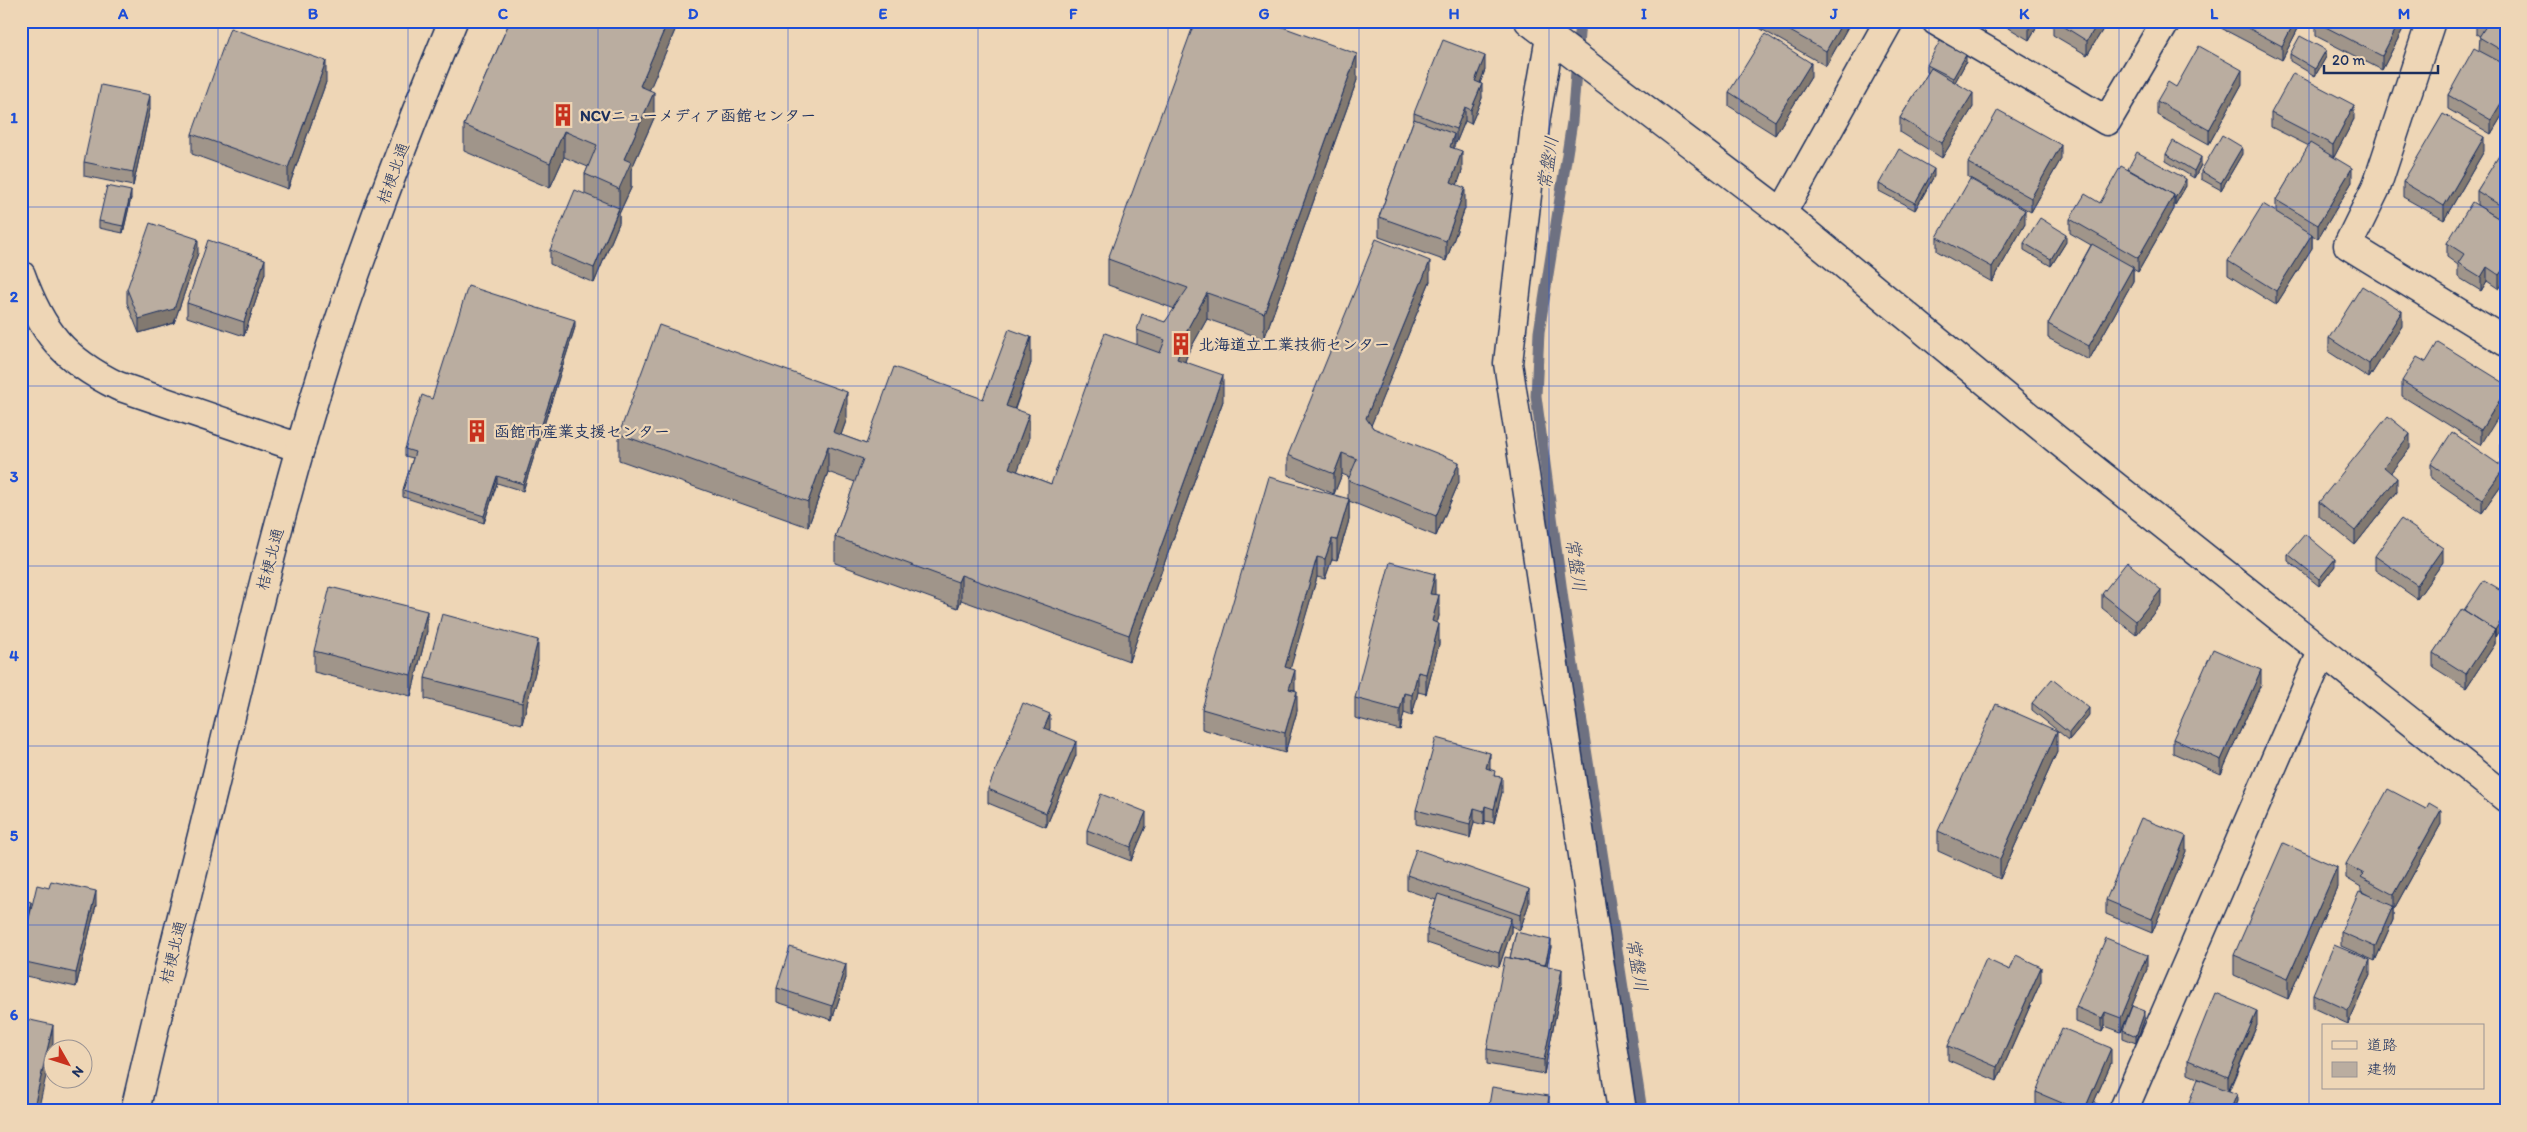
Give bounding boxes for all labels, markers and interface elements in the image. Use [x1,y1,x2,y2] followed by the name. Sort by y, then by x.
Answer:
[117,4,129,23] text: A
[308,4,319,23] text: B
[498,4,509,23] text: C
[688,4,699,23] text: D
[879,4,888,23] text: E
[1069,4,1078,23] text: F
[1258,4,1270,23] text: G
[1448,4,1460,23] text: H
[1641,4,1647,23] text: I
[1829,4,1838,23] text: J
[2019,4,2030,23] text: K
[2210,4,2219,23] text: L
[2398,4,2410,23] text: M
[2324,42,2438,74] scale bar
[2332,51,2366,69] text: 20 m
[550,102,576,128] building icon: NCVニューメディア函館センター
[580,106,816,125] place label: NCVニューメディア函館センター
[10,108,18,127] text: 1
[1533,135,1563,191] water label: 常盤川
[373,140,413,206] street label: 桔梗北通
[10,287,19,306] text: 2
[1168,331,1194,357] building icon: 北海道立工業技術センター
[1198,335,1390,354] place label: 北海道立工業技術センター
[464,418,490,444] building icon: 函館市産業支援センター
[494,422,670,441] place label: 函館市産業支援センター
[10,467,19,486] text: 3
[253,526,287,592] street label: 桔梗北通
[1561,537,1591,593] water label: 常盤川
[9,646,19,665] text: 4
[10,826,19,845] text: 5
[156,919,190,985] street label: 桔梗北通
[1622,937,1652,993] water label: 常盤川
[10,1005,19,1024] text: 6
[2322,1024,2484,1090] legend
[2367,1036,2397,1054] text: 道路
[42,1040,92,1090] north arrow
[2367,1060,2397,1078] text: 建物
[68,1063,87,1081] text: N

